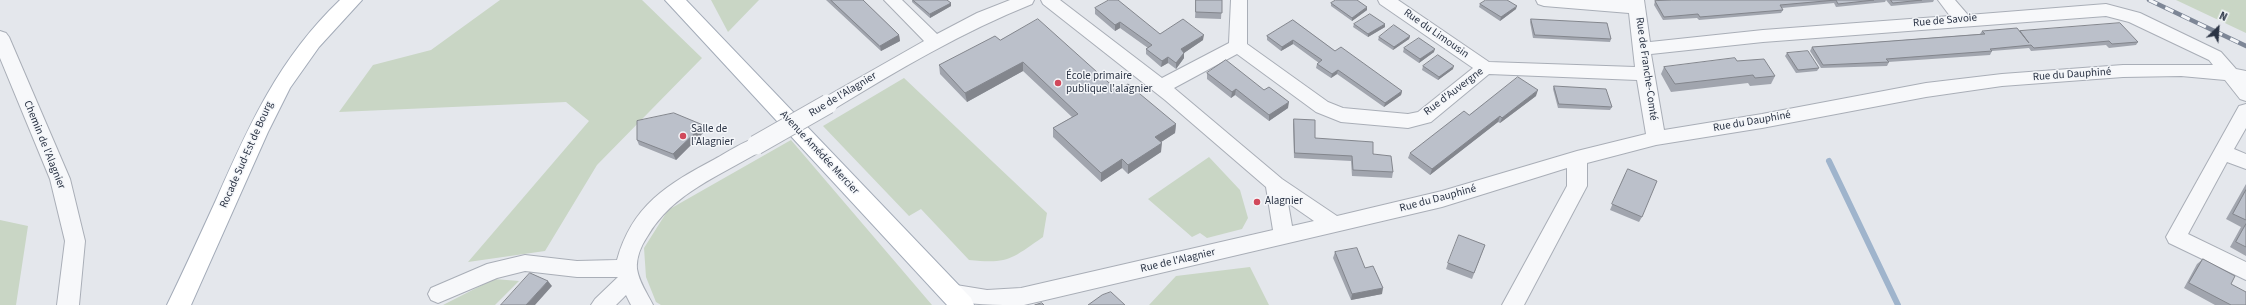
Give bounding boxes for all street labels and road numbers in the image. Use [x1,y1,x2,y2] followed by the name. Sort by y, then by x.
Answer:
[1401,7,1471,61] street label: Rue du Limousin
[1912,12,1978,30] street label: Rue de Savoie
[1632,16,1660,122] street label: Rue de Franche-Comté
[1422,65,1486,119] street label: Rue d'Auvergne
[2032,66,2112,84] street label: Rue du Dauphiné
[807,70,879,120] street label: Rue de l'Alagnier
[20,99,68,191] street label: Chemin de l'Alagnier
[218,100,276,210] street label: Rocade Sud-Est de Bourg
[777,108,861,198] street label: Avenue Amédée Mercier
[1712,109,1792,135] street label: Rue du Dauphiné
[1398,182,1478,216] street label: Rue du Dauphiné
[1139,246,1217,276] street label: Rue de l'Alagnier

